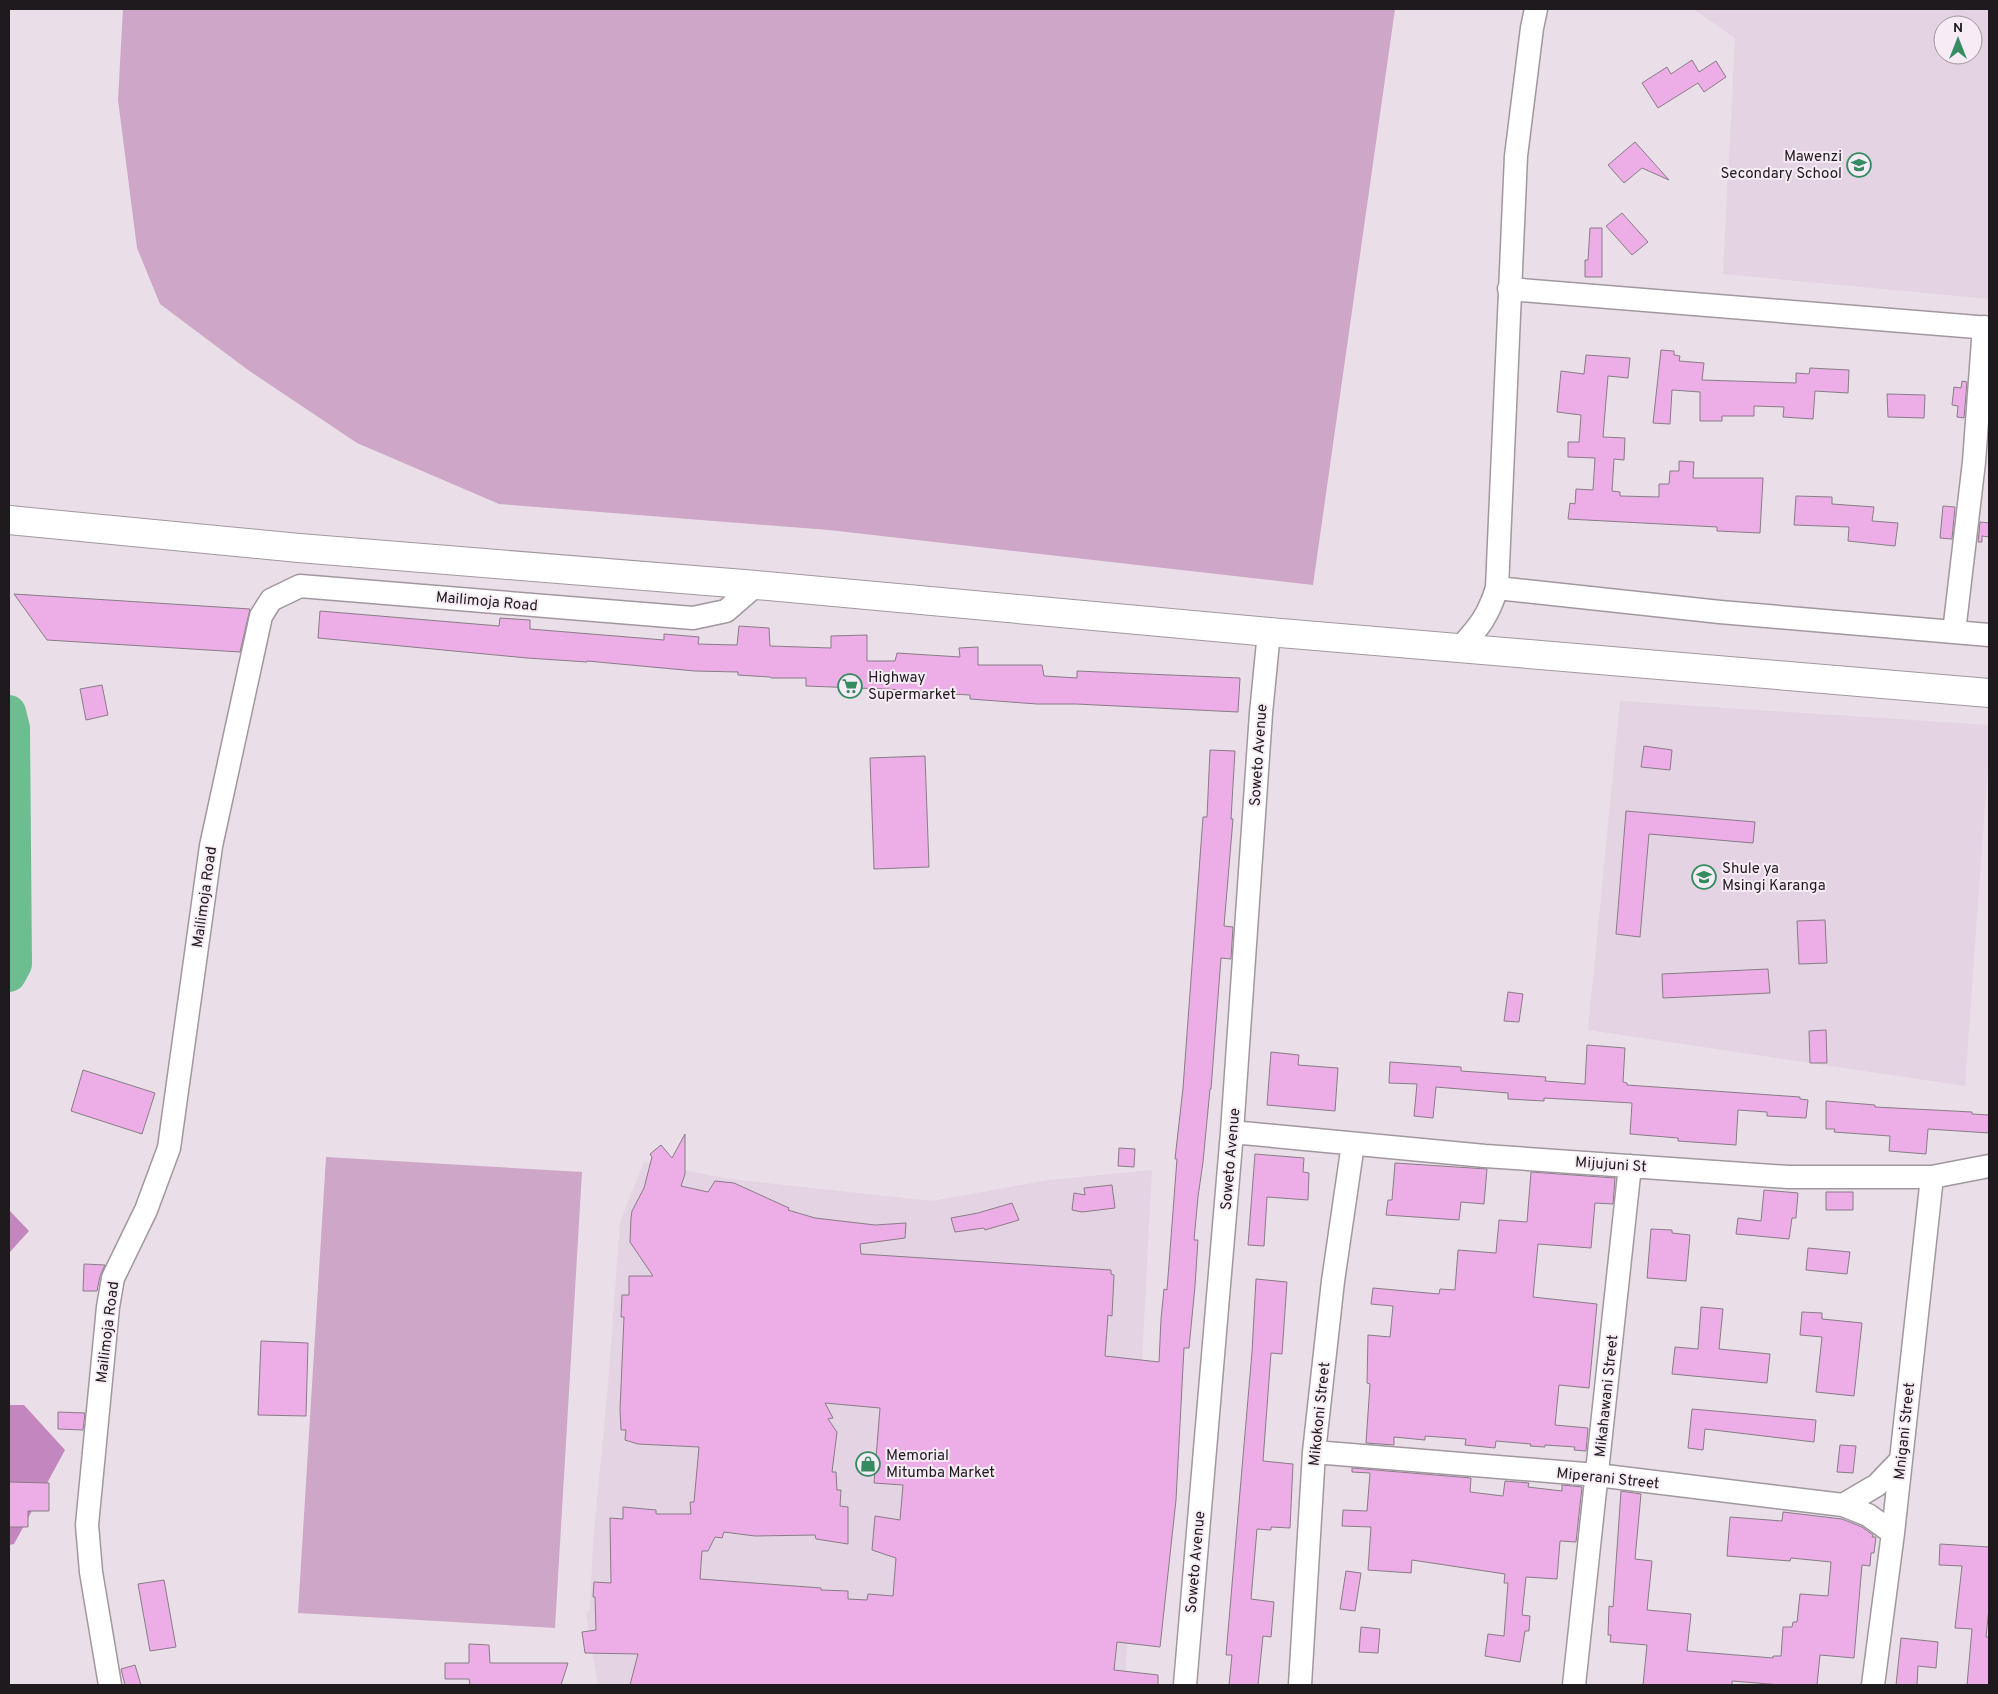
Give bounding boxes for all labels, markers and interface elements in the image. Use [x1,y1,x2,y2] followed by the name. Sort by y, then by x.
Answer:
[1933,15,1983,65] north arrow
[1953,20,1963,37] text: N
[1721,148,1842,184] place label: Mawenzi Secondary School
[1846,152,1872,178] school or university icon: Mawenzi Secondary School
[435,589,539,616] street label: Mailimoja Road
[868,669,956,705] place label: Highway Supermarket
[837,673,863,699] supermarket icon: Highway Supermarket
[1246,703,1273,807] street label: Soweto Avenue
[189,845,222,949] street label: Mailimoja Road
[1722,860,1826,896] place label: Shule ya Msingi Karanga
[1691,864,1717,890] school or university icon: Shule ya Msingi Karanga
[1218,1107,1245,1211] street label: Soweto Avenue
[1574,1154,1647,1177] street label: Mijujuni St
[93,1280,124,1384] street label: Mailimoja Road
[1592,1334,1623,1458] street label: Mikahawani Street
[1306,1361,1335,1467] street label: Mikokoni Street
[1891,1381,1920,1481] street label: Mnigani Street
[886,1447,995,1483] place label: Memorial Mitumba Market
[855,1451,881,1477] shop icon: Memorial Mitumba Market
[1555,1465,1660,1494] street label: Miperani Street
[1183,1510,1210,1614] street label: Soweto Avenue

